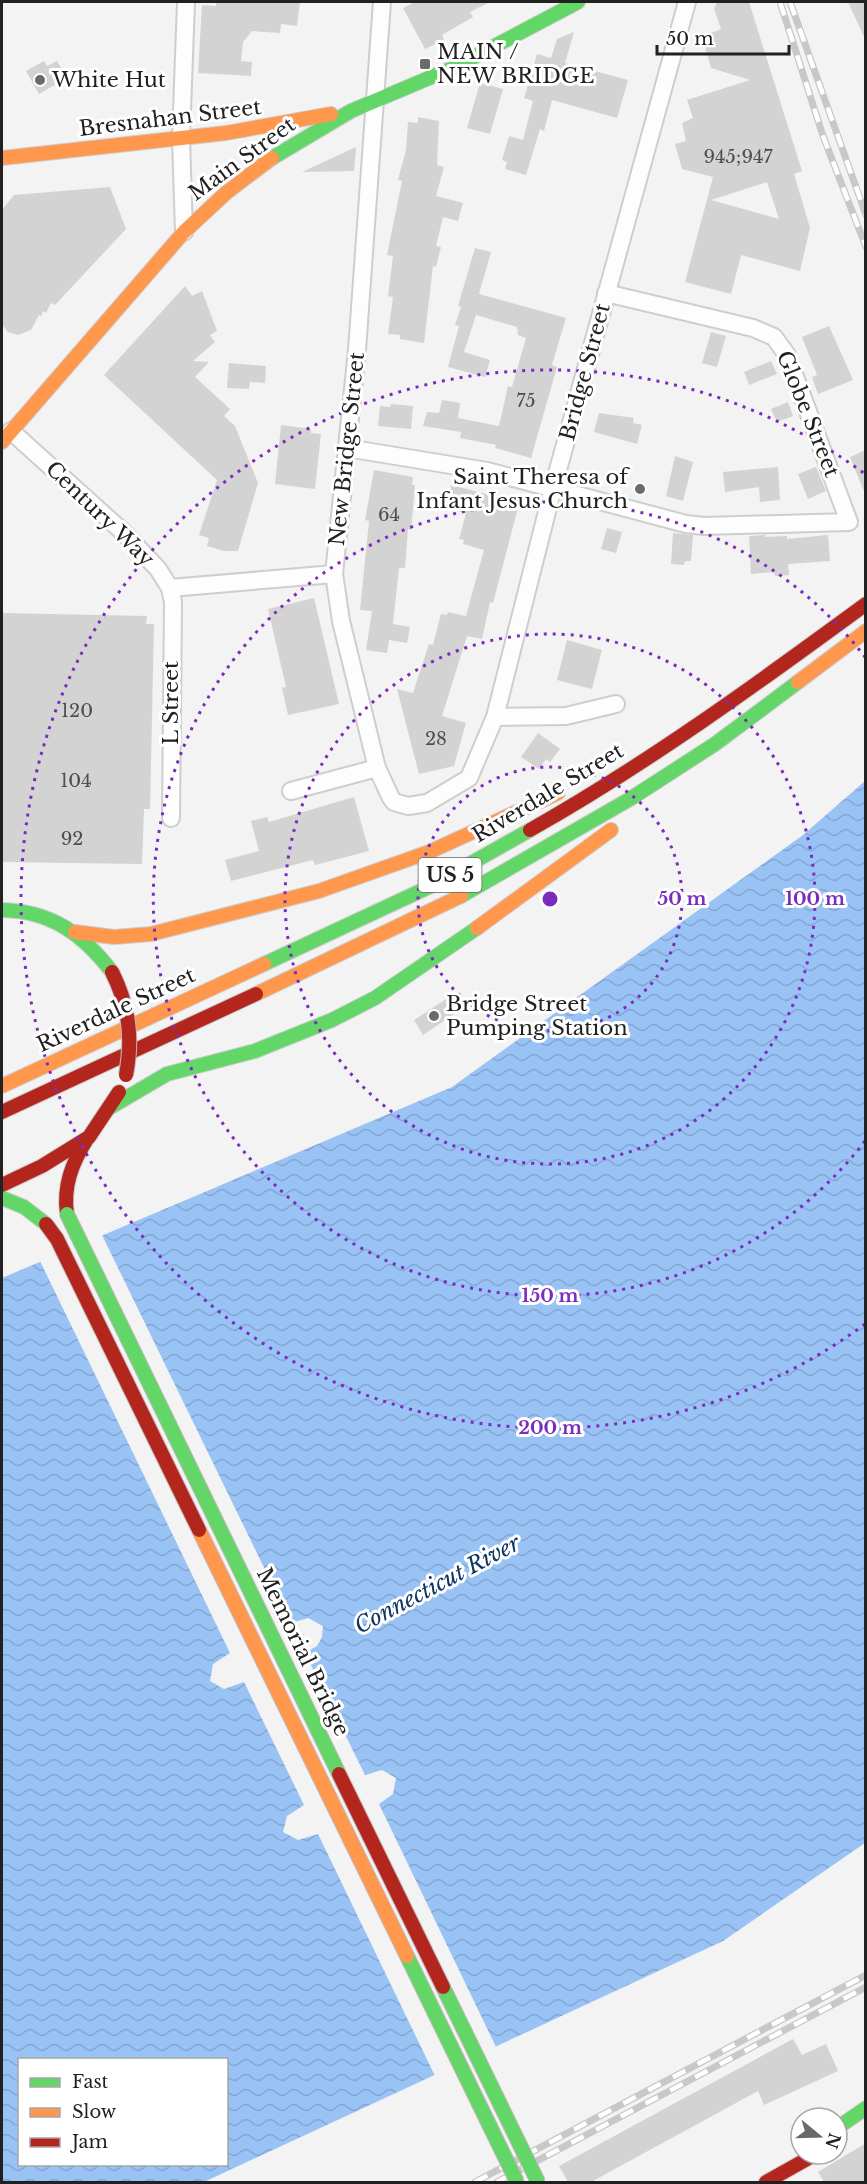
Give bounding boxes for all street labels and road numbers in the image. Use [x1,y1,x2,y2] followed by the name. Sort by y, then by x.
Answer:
[77,94,263,142] street label: Bresnahan Street
[184,112,300,206] street label: Main Street
[554,300,616,444] street label: Bridge Street
[771,347,845,481] street label: Globe Street
[324,351,370,547] street label: New Bridge Street
[40,456,160,573] street label: Century Way
[158,661,184,745] street label: L Street
[468,738,628,848] street label: Riverdale Street
[418,858,482,892] road number: US 5
[33,962,199,1058] street label: Riverdale Street
[251,1563,355,1741] street label: Memorial Bridge

